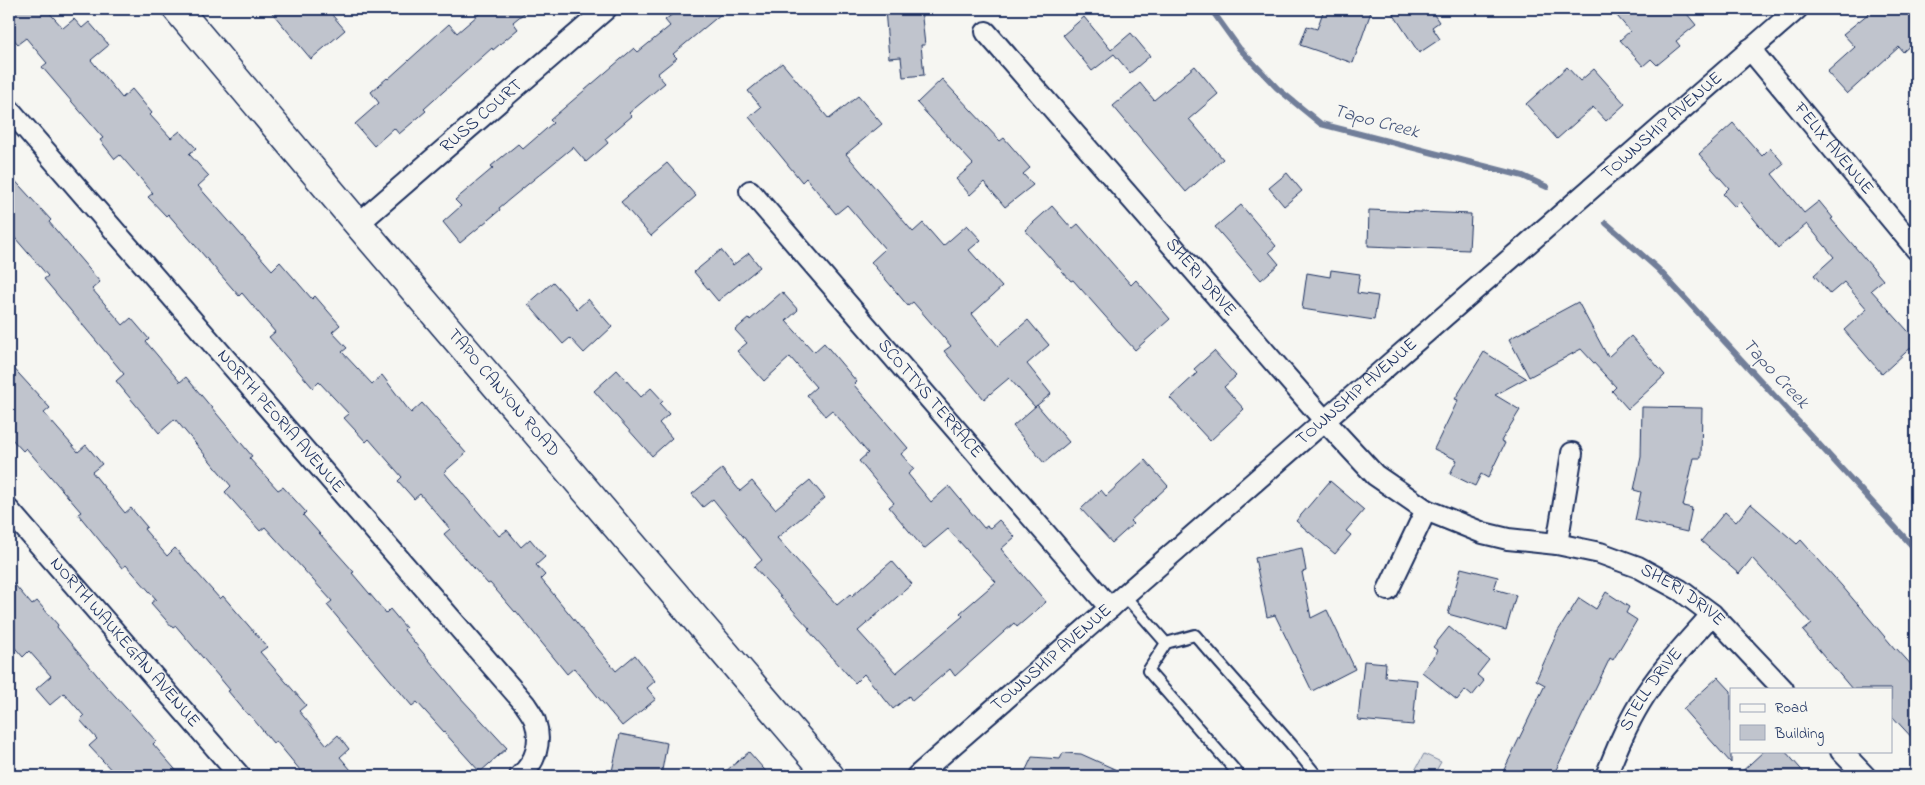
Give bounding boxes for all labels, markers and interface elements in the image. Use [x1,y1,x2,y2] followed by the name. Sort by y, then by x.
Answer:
[1596,66,1729,186] street label: TOWNSHIP AVENUE
[435,73,529,160] street label: RUSS COURT
[1786,96,1879,201] street label: FELIX AVENUE
[1330,98,1423,147] water label: Tapo Creek
[1158,233,1242,323] street label: SHERI DRIVE
[440,323,565,463] street label: TAPO CANYON ROAD
[1291,332,1424,452] street label: TOWNSHIP AVENUE
[1735,333,1815,416] water label: Tapo Creek
[871,334,989,465] street label: SCOTTYS TERRACE
[210,344,350,500] street label: NORTH PEORIA AVENUE
[43,552,206,734] street label: NORTH WAUKEGAN AVENUE
[1635,558,1731,633] street label: SHERI DRIVE
[986,598,1118,719] street label: TOWNSHIP AVENUE
[1614,642,1689,736] street label: STELL DRIVE
[1730,688,1892,752] legend
[1775,697,1808,719] text: Road
[1774,723,1824,746] text: Building

